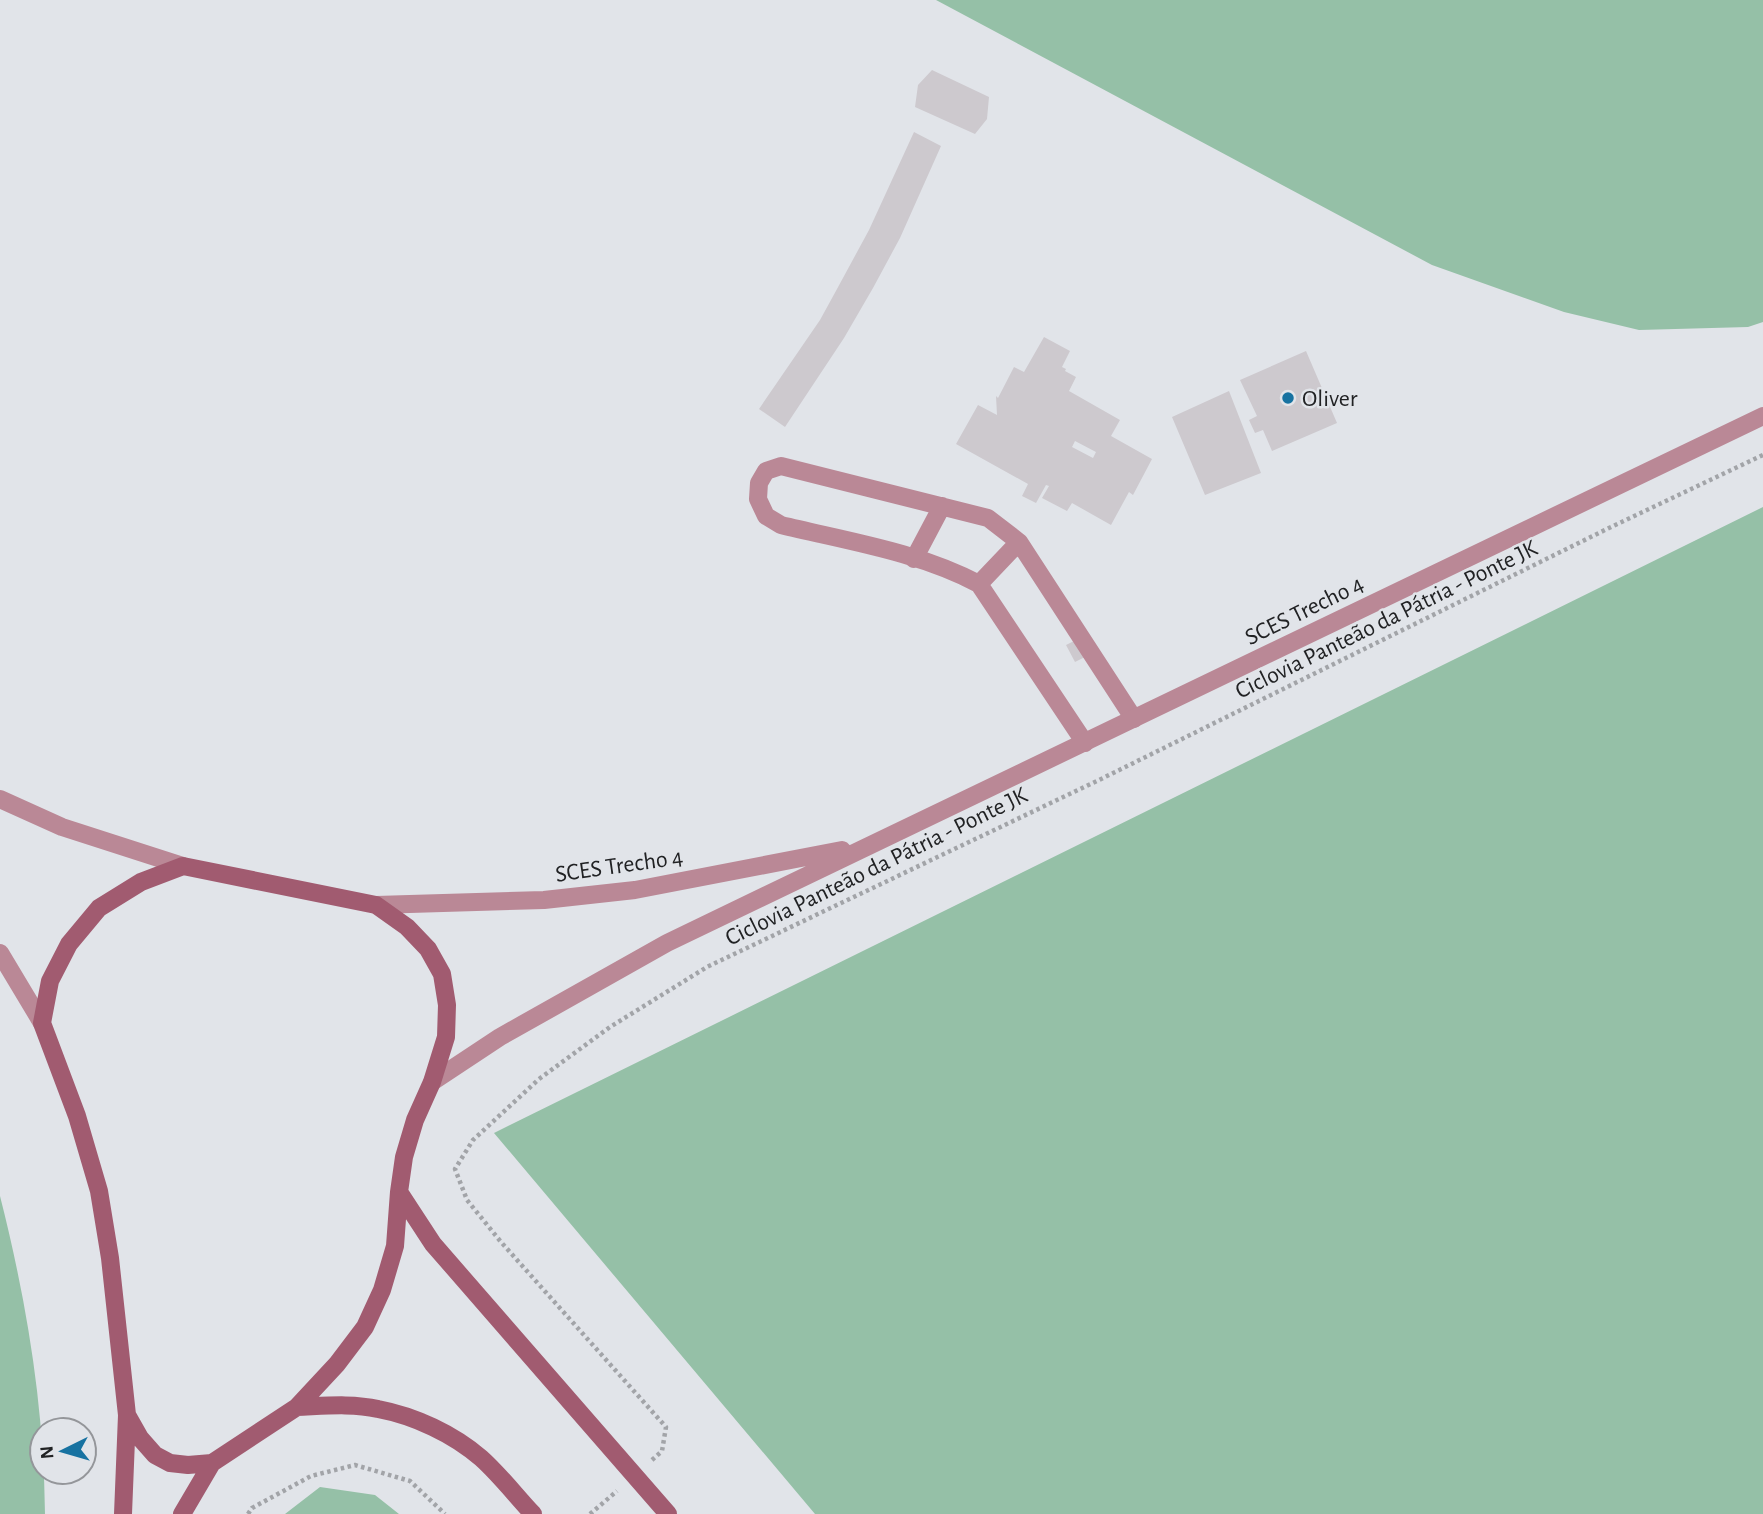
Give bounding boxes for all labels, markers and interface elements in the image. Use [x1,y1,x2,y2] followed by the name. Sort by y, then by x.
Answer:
[1302,387,1358,411] place label: Oliver
[1280,390,1296,406] marker: Oliver
[1232,536,1542,704] street label: Ciclovia Panteão da Pátria - Ponte JK
[1241,572,1368,650] street label: SCES Trecho 4
[722,783,1032,951] street label: Ciclovia Panteão da Pátria - Ponte JK
[554,845,685,887] street label: SCES Trecho 4
[28,1416,98,1486] north arrow
[38,1445,58,1460] text: N

